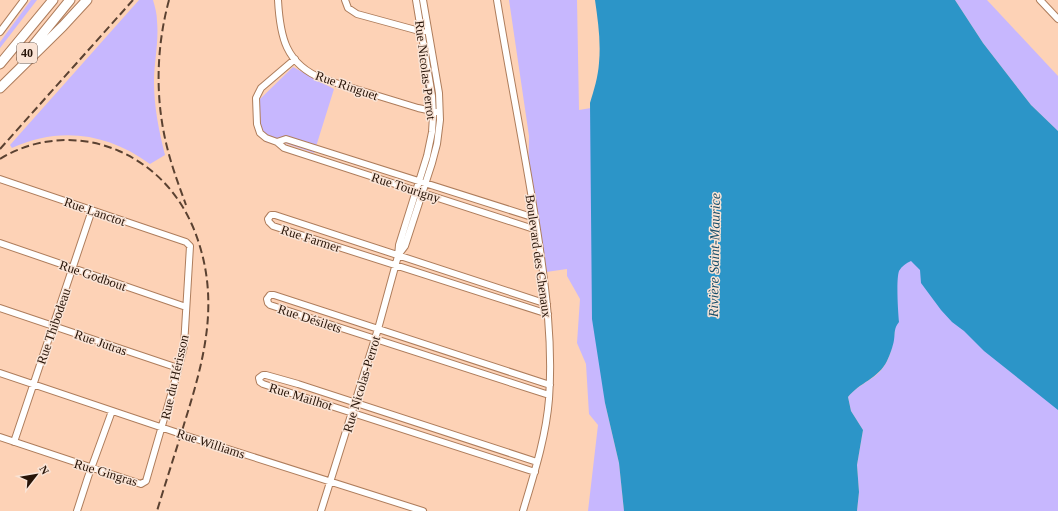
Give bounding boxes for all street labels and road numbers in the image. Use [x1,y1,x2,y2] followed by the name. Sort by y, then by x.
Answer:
[412,20,439,121] street label: Rue Nicolas-Perrot
[17,43,37,63] road number: 40
[313,68,381,103] street label: Rue Ringuet
[370,169,443,206] street label: Rue Tourigny
[62,194,128,229] street label: Rue Lanctot
[522,194,555,319] street label: Boulevard des Chenaux
[279,222,343,255] street label: Rue Farmer
[57,257,129,294] street label: Rue Godbout
[33,286,74,366] street label: Rue Thibodeau
[276,301,344,336] street label: Rue Désilets
[73,327,129,358] street label: Rue Jutras
[157,333,192,421] street label: Rue du Hérisson
[340,334,383,434] street label: Rue Nicolas-Perrot
[267,380,335,413] street label: Rue Mailhot
[175,425,247,462] street label: Rue Williams
[72,456,139,489] street label: Rue Gingras

